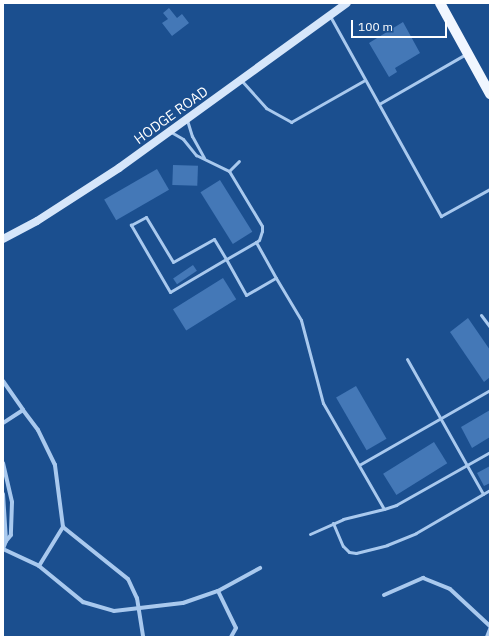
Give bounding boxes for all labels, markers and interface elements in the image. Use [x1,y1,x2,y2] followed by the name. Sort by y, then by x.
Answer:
[353,12,449,38] scale bar
[358,19,393,34] text: 100 m
[131,83,211,147] street label: HODGE ROAD

